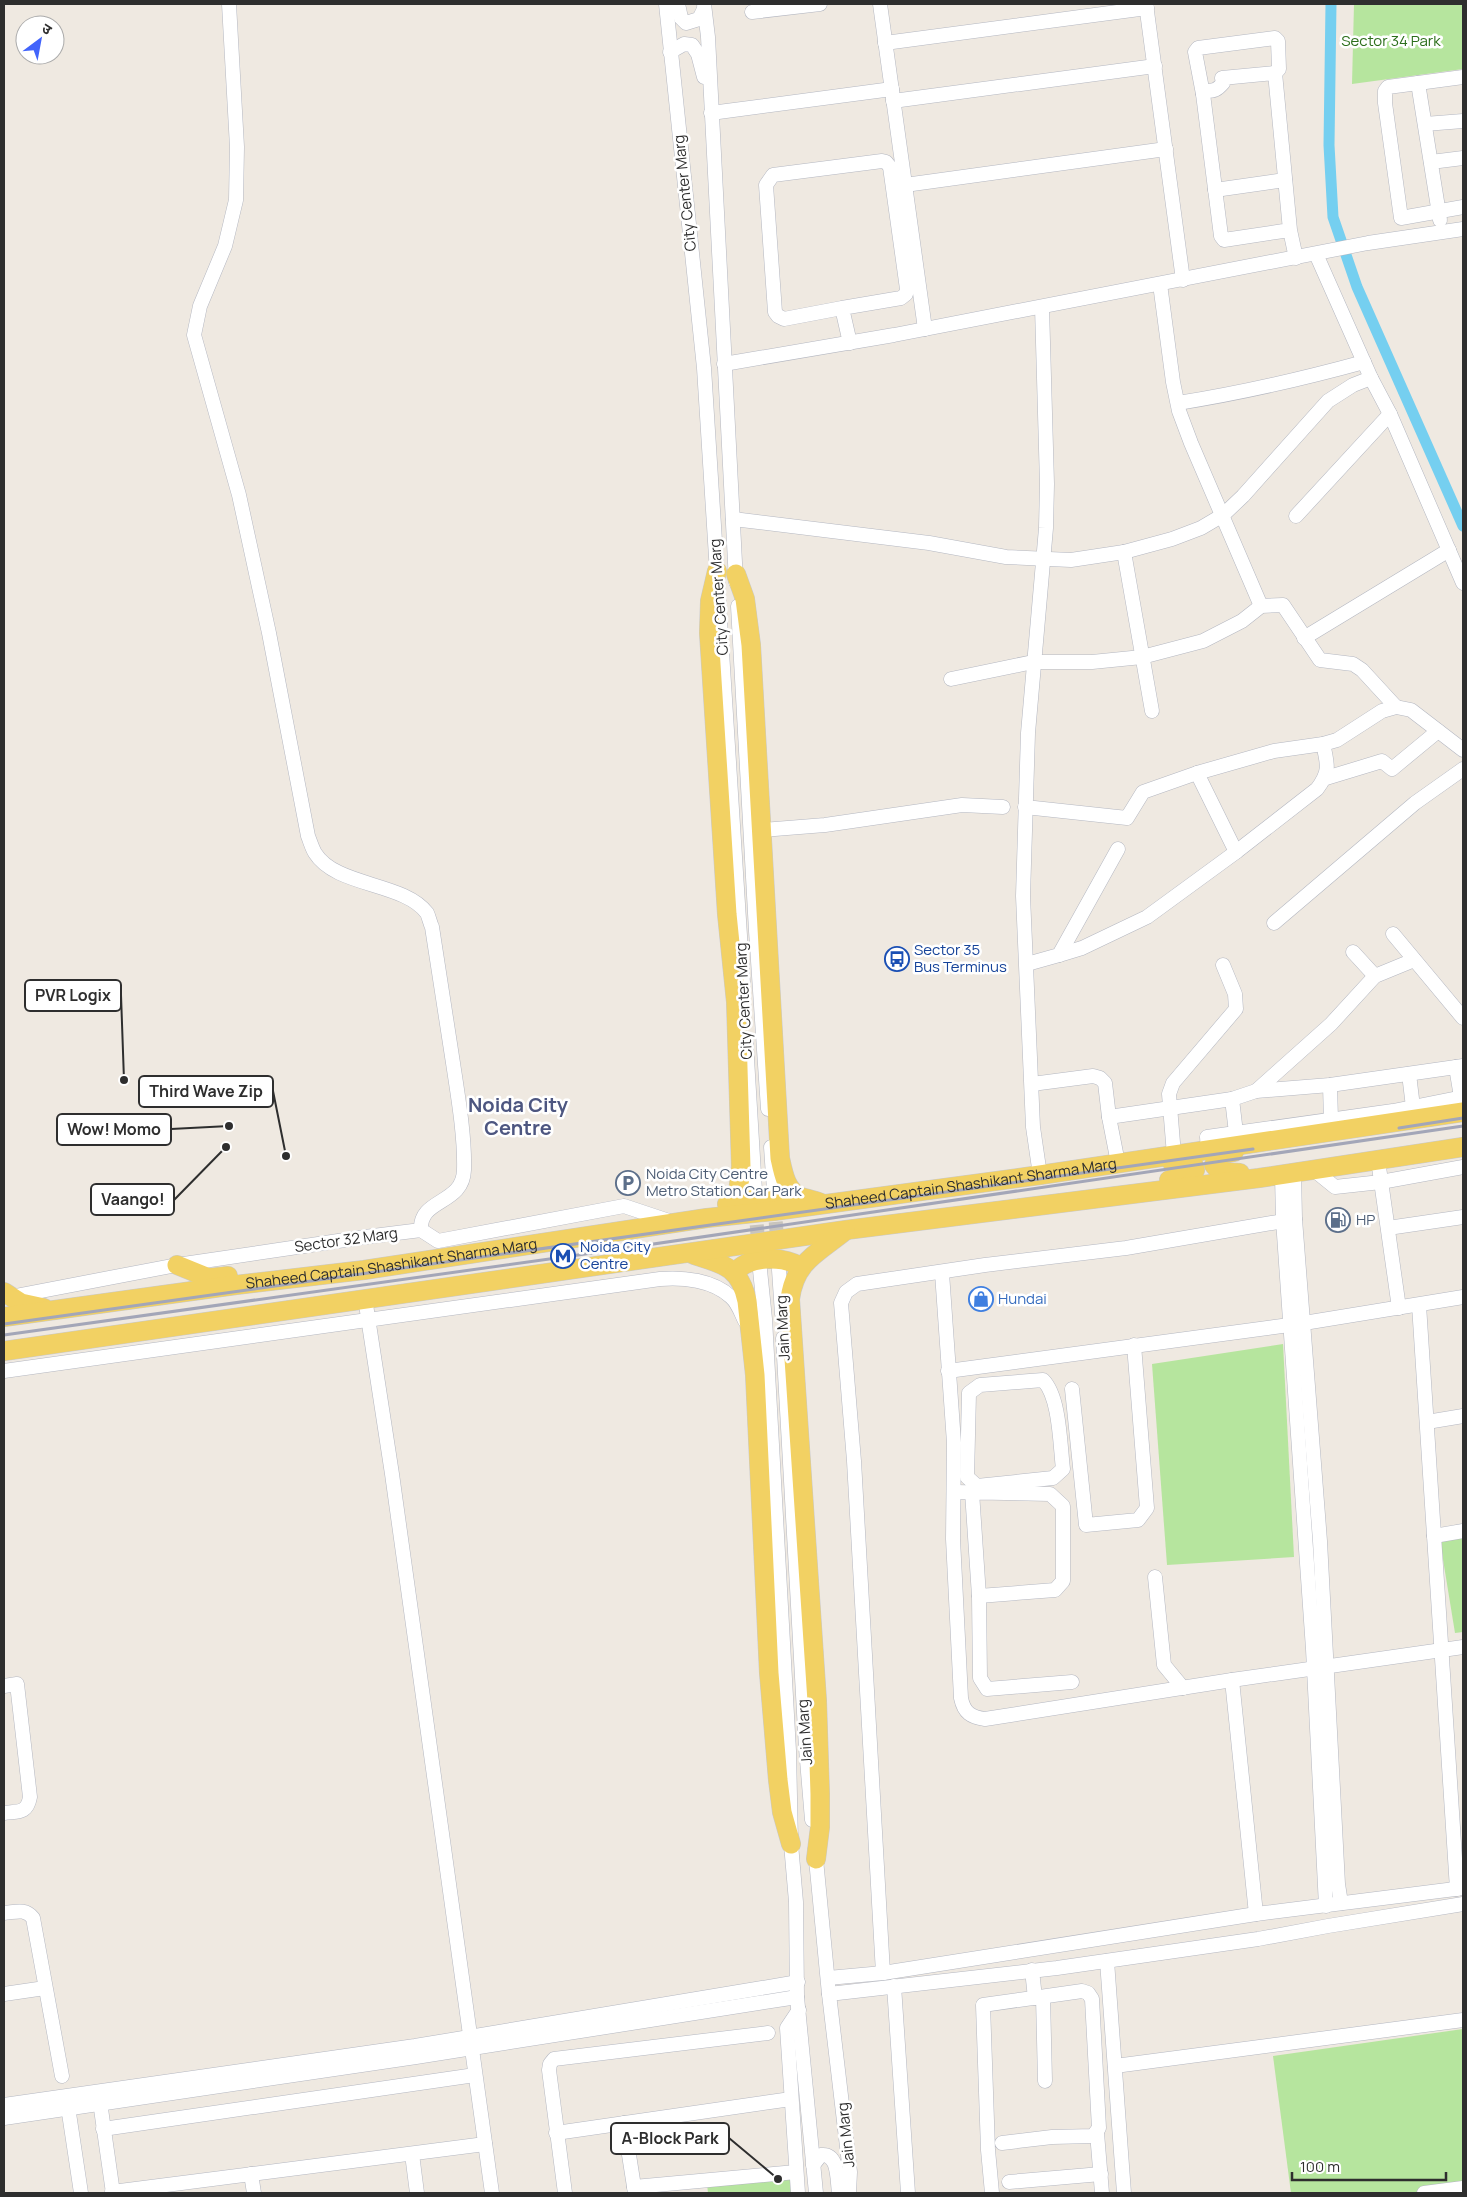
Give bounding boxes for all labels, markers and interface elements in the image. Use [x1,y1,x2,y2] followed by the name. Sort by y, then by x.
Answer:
[15,15,65,65] north arrow
[39,18,56,39] text: उ
[1341,30,1441,51] park label: Sector 34 Park
[668,134,701,252] street label: City Center Marg
[704,538,733,656] street label: City Center Marg
[914,939,1007,977] place label: Sector 35 Bus Terminus
[730,942,757,1060] street label: City Center Marg
[884,946,910,972] bus stop icon: Sector 35 Bus Terminus
[25,980,121,1011] callout: PVR Logix
[35,984,111,1006] text: PVR Logix
[139,1076,273,1107] callout: Third Wave Zip
[149,1080,263,1102] text: Third Wave Zip
[468,1091,569,1141] district label: Noida City Centre
[57,1114,171,1145] callout: Wow! Momo
[67,1118,161,1140] text: Wow! Momo
[824,1153,1118,1214] street label: Shaheed Captain Shashikant Sharma Marg
[646,1163,802,1201] place label: Noida City Centre Metro Station Car Park
[615,1170,641,1196] parking icon: Noida City Centre Metro Station Car Park
[91,1184,174,1215] callout: Vaango!
[101,1188,165,1210] text: Vaango!
[1325,1207,1351,1233] fuel station icon: HP
[1356,1209,1375,1230] place label: HP
[293,1222,399,1257] street label: Sector 32 Marg
[244,1233,539,1294] street label: Shaheed Captain Shashikant Sharma Marg
[580,1236,651,1274] place label: Noida City Centre
[550,1243,576,1269] metro station icon: Noida City Centre
[968,1286,994,1312] shop icon: Hundai
[998,1288,1047,1309] place label: Hundai
[770,1295,795,1361] street label: Jain Marg
[792,1699,817,1765] street label: Jain Marg
[832,2101,859,2169] street label: Jain Marg
[611,2123,729,2154] callout: A-Block Park
[621,2127,719,2149] text: A-Block Park
[1292,2150,1446,2182] scale bar
[1300,2156,1340,2177] text: 100 m

